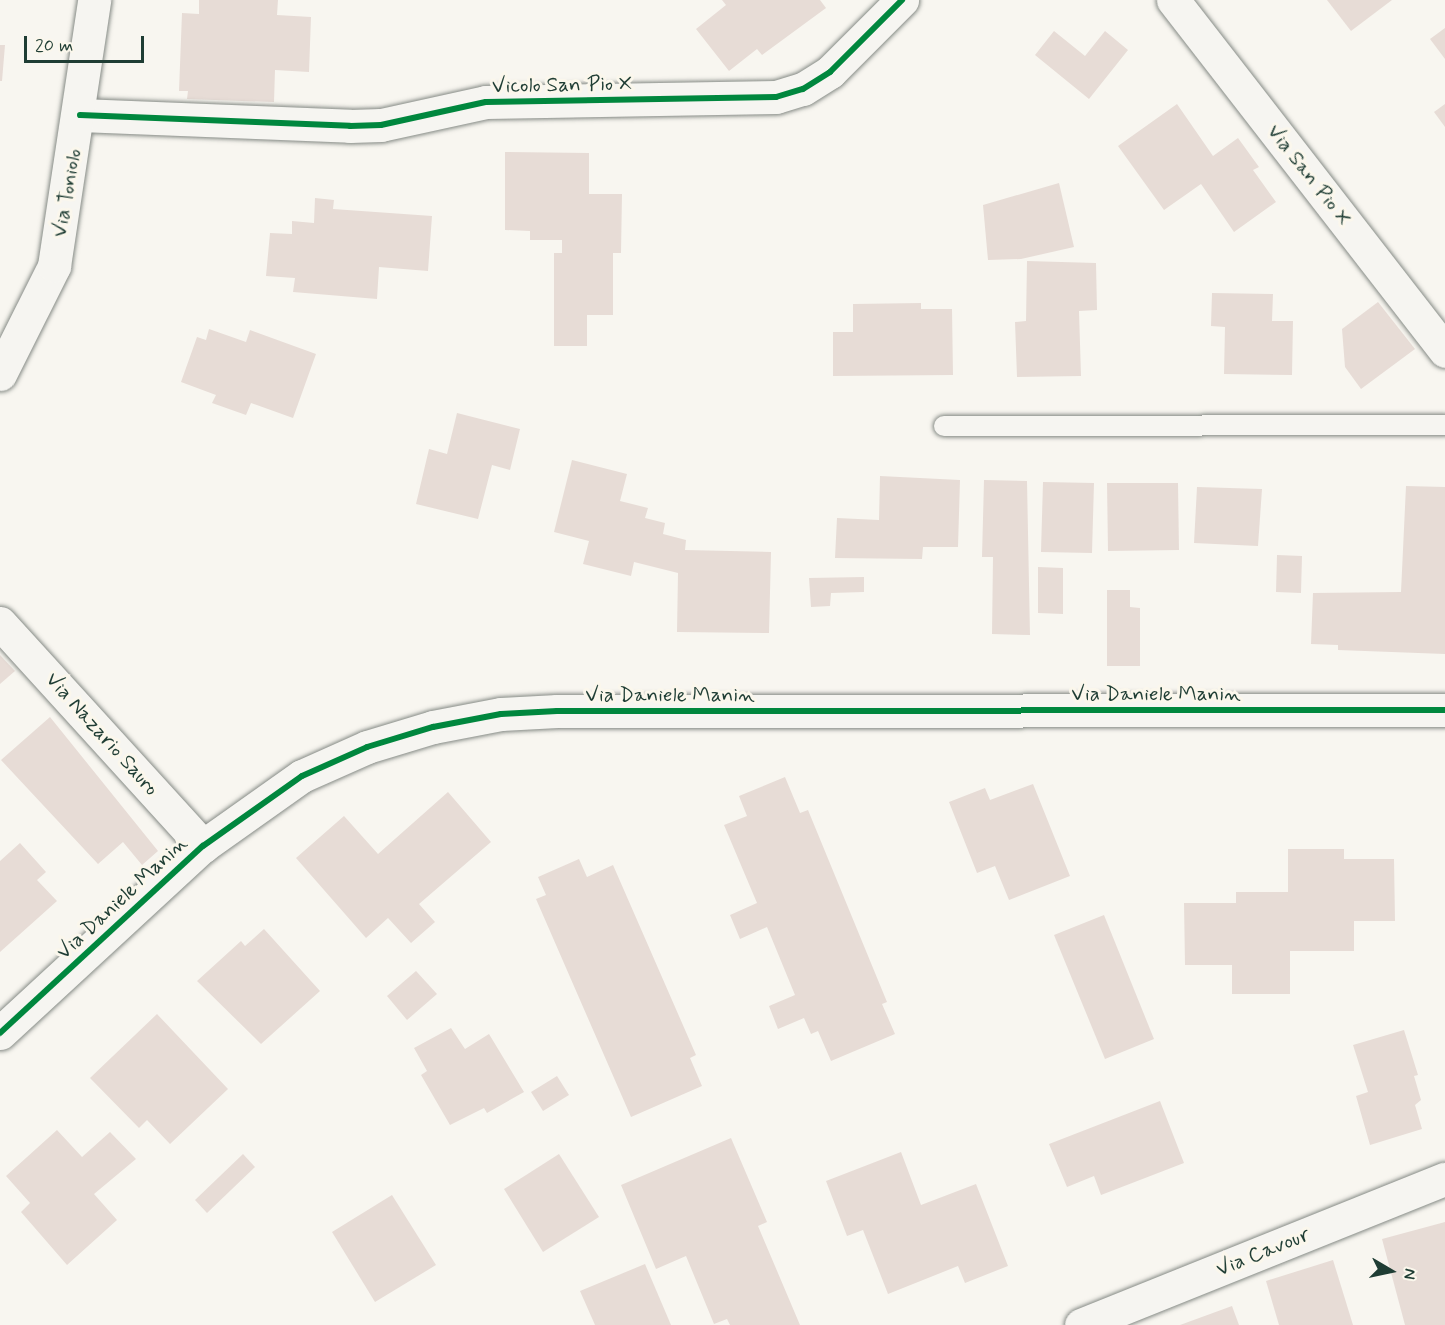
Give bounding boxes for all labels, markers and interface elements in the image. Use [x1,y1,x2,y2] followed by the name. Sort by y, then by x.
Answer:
[27,24,147,62] scale bar
[35,34,73,58] text: 20 m
[493,71,631,99] street label: Vicolo San Pio X
[1263,121,1355,229] street label: Via San Pio X
[47,146,87,240] street label: Via Toniolo
[40,667,164,801] street label: Via Nazario Sauro
[1072,681,1240,707] street label: Via Daniele Manin
[586,682,754,708] street label: Via Daniele Manin
[52,831,192,965] street label: Via Daniele Manin
[1212,1221,1314,1283] street label: Via Cavour
[1361,1241,1421,1301] north arrow
[1398,1267,1420,1281] text: N

